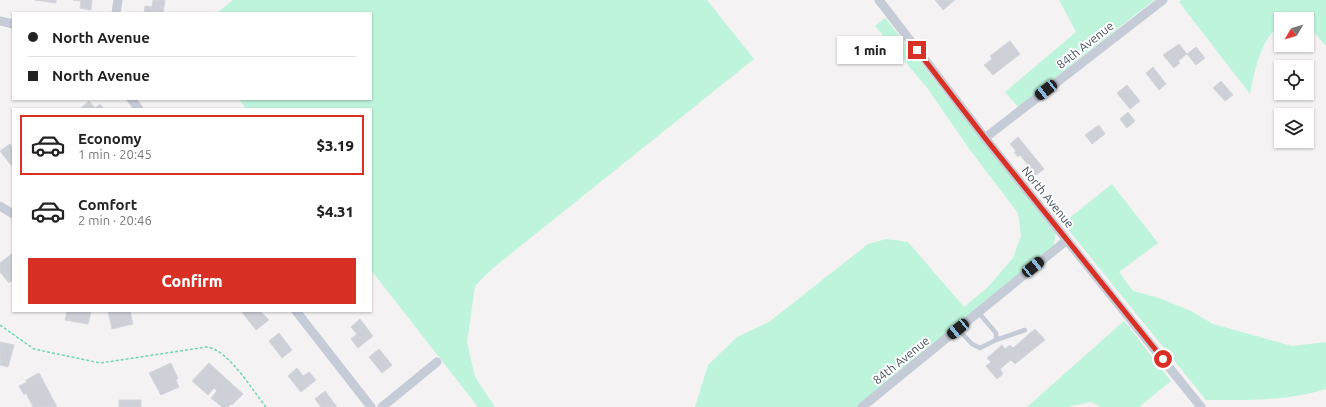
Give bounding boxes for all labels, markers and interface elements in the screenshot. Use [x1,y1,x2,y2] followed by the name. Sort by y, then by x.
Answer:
[1274,12,1314,52] north arrow
[1274,12,1314,148] map controls
[1054,19,1116,71] street label: 84th Avenue
[52,29,150,46] text: North Avenue
[837,36,903,64] callout: 1 min
[908,41,926,59] route end
[853,43,887,57] text: 1 min
[1274,60,1314,100] button: locate
[52,67,150,84] text: North Avenue
[1033,78,1059,102] car
[1274,108,1314,148] button: layers
[30,127,66,163] icon: car
[78,130,142,147] text: Economy
[316,137,354,154] text: $3.19
[78,147,152,161] text: 1 min · 20:45
[1019,164,1077,230] street label: North Avenue
[30,193,66,229] icon: car
[78,196,137,213] text: Comfort
[316,203,354,220] text: $4.31
[78,213,152,227] text: 2 min · 20:46
[1020,255,1046,279] car
[28,258,356,304] button: Confirm
[945,317,971,341] car
[870,333,932,387] street label: 84th Avenue
[1154,350,1172,368] route start

